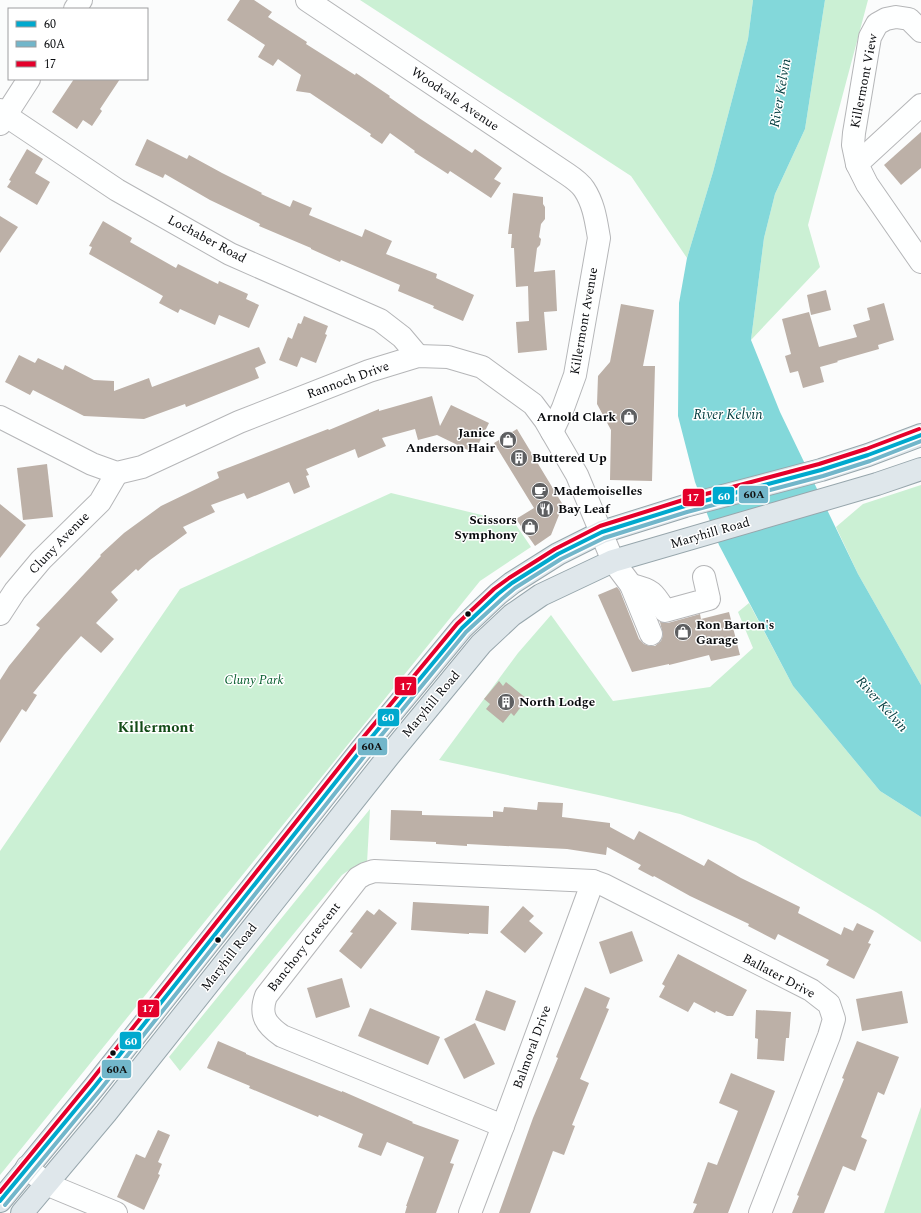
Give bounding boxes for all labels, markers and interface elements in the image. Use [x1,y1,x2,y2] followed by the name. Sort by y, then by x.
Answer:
[8,8,148,80] legend
[44,15,56,34] text: 60
[845,31,883,130] street label: Killermont View
[44,35,65,54] text: 60A
[44,55,56,74] text: 17
[764,56,796,129] water label: River Kelvin
[407,62,503,136] street label: Woodvale Avenue
[164,210,250,268] street label: Lochaber Road
[565,266,603,376] street label: Killermont Avenue
[304,356,392,404] street label: Rannoch Drive
[693,404,763,425] water label: River Kelvin
[537,407,616,427] place label: Arnold Clark
[619,407,639,427] shop icon: Arnold Clark
[406,423,495,458] place label: Janice Anderson Hair
[498,430,518,450] shop icon: Janice Anderson Hair
[509,448,529,468] building icon: Buttered Up
[532,448,607,468] place label: Buttered Up
[530,481,550,501] cafe icon: Mademoiselles
[553,481,643,501] place label: Mademoiselles
[738,485,769,504] line badge: 60A
[712,486,735,505] line badge: 60
[744,486,765,503] text: 60A
[682,488,705,507] line badge: 17
[718,488,730,505] text: 60
[687,489,699,506] text: 17
[535,499,555,519] restaurant icon: Bay Leaf
[558,499,611,519] place label: Bay Leaf
[24,507,94,579] street label: Cluny Avenue
[454,510,518,545] place label: Scissors Symphony
[668,512,752,554] street label: Maryhill Road
[520,517,540,537] shop icon: Scissors Symphony
[463,609,473,619] unlabelled marker
[696,615,774,650] place label: Ron Barton's Garage
[673,622,693,642] shop icon: Ron Barton's Garage
[397,666,465,742] street label: Maryhill Road
[224,670,284,690] park label: Cluny Park
[851,671,913,737] water label: River Kelvin
[394,676,417,696] line badge: 17
[400,678,412,695] text: 17
[496,692,516,712] building icon: North Lodge
[519,692,595,712] place label: North Lodge
[377,708,400,727] line badge: 60
[382,709,394,726] text: 60
[118,716,195,739] district label: Killermont
[357,737,388,756] line badge: 60A
[362,738,383,755] text: 60A
[263,898,346,996] street label: Banchory Crescent
[196,919,262,995] street label: Maryhill Road
[213,935,223,945] unlabelled marker
[739,948,819,1004] street label: Ballater Drive
[137,999,160,1018] line badge: 17
[142,1000,154,1017] text: 17
[508,1003,556,1091] street label: Balmoral Drive
[119,1031,142,1050] line badge: 60
[125,1033,137,1050] text: 60
[108,1048,118,1058] unlabelled marker
[101,1059,132,1079] line badge: 60A
[107,1061,128,1078] text: 60A

